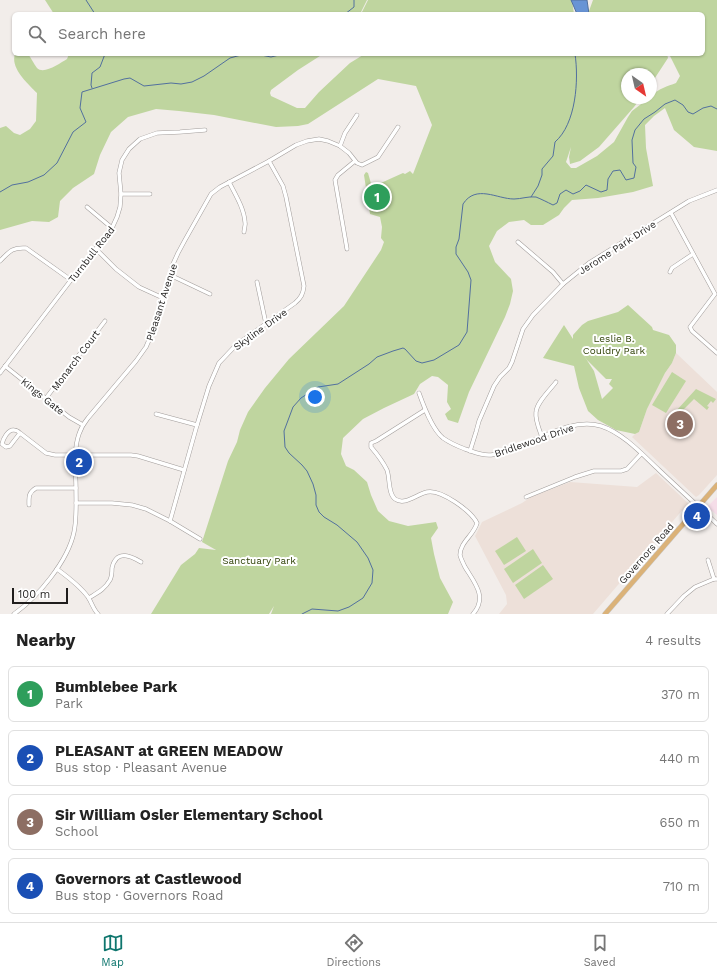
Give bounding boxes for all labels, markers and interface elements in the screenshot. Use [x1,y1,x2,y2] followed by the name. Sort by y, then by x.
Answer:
[12,12,705,56] search box
[26,23,48,45] icon: search
[58,25,146,43] text: Search here
[621,68,657,104] north arrow
[364,182,390,212] pin: 1
[577,218,658,276] street label: Jerome Park Drive
[66,224,117,284] street label: Turnbull Road
[144,262,179,342] street label: Pleasant Avenue
[231,306,289,352] street label: Skyline Drive
[49,327,102,393] street label: Monarch Court
[583,333,645,356] park label: Leslie B. Couldry Park
[19,376,67,417] street label: Kings Gate
[305,387,325,407] your location
[667,409,693,439] pin: 3
[493,422,575,459] street label: Bridlewood Drive
[66,447,92,477] pin: 2
[684,501,710,531] pin: 4
[617,520,676,586] street label: Governors Road
[222,555,296,566] park label: Sanctuary Park
[12,586,68,605] scale bar
[18,588,50,601] text: 100 m
[16,630,75,650] text: Nearby
[645,633,701,648] text: 4 results
[55,678,177,696] text: Bumblebee Park
[27,687,33,702] text: 1
[661,687,700,702] text: 370 m
[55,696,83,711] text: Park
[55,742,283,760] text: PLEASANT at GREEN MEADOW
[26,751,34,766] text: 2
[659,751,700,766] text: 440 m
[55,760,227,775] text: Bus stop · Pleasant Avenue
[55,806,323,824] text: Sir William Osler Elementary School
[26,815,34,830] text: 3
[660,815,700,830] text: 650 m
[55,824,98,839] text: School
[55,870,242,888] text: Governors at Castlewood
[26,879,34,894] text: 4
[663,879,700,894] text: 710 m
[55,888,224,903] text: Bus stop · Governors Road
[101,932,124,969] tab: Map
[327,932,381,969] tab: Directions
[584,932,616,969] tab: Saved

